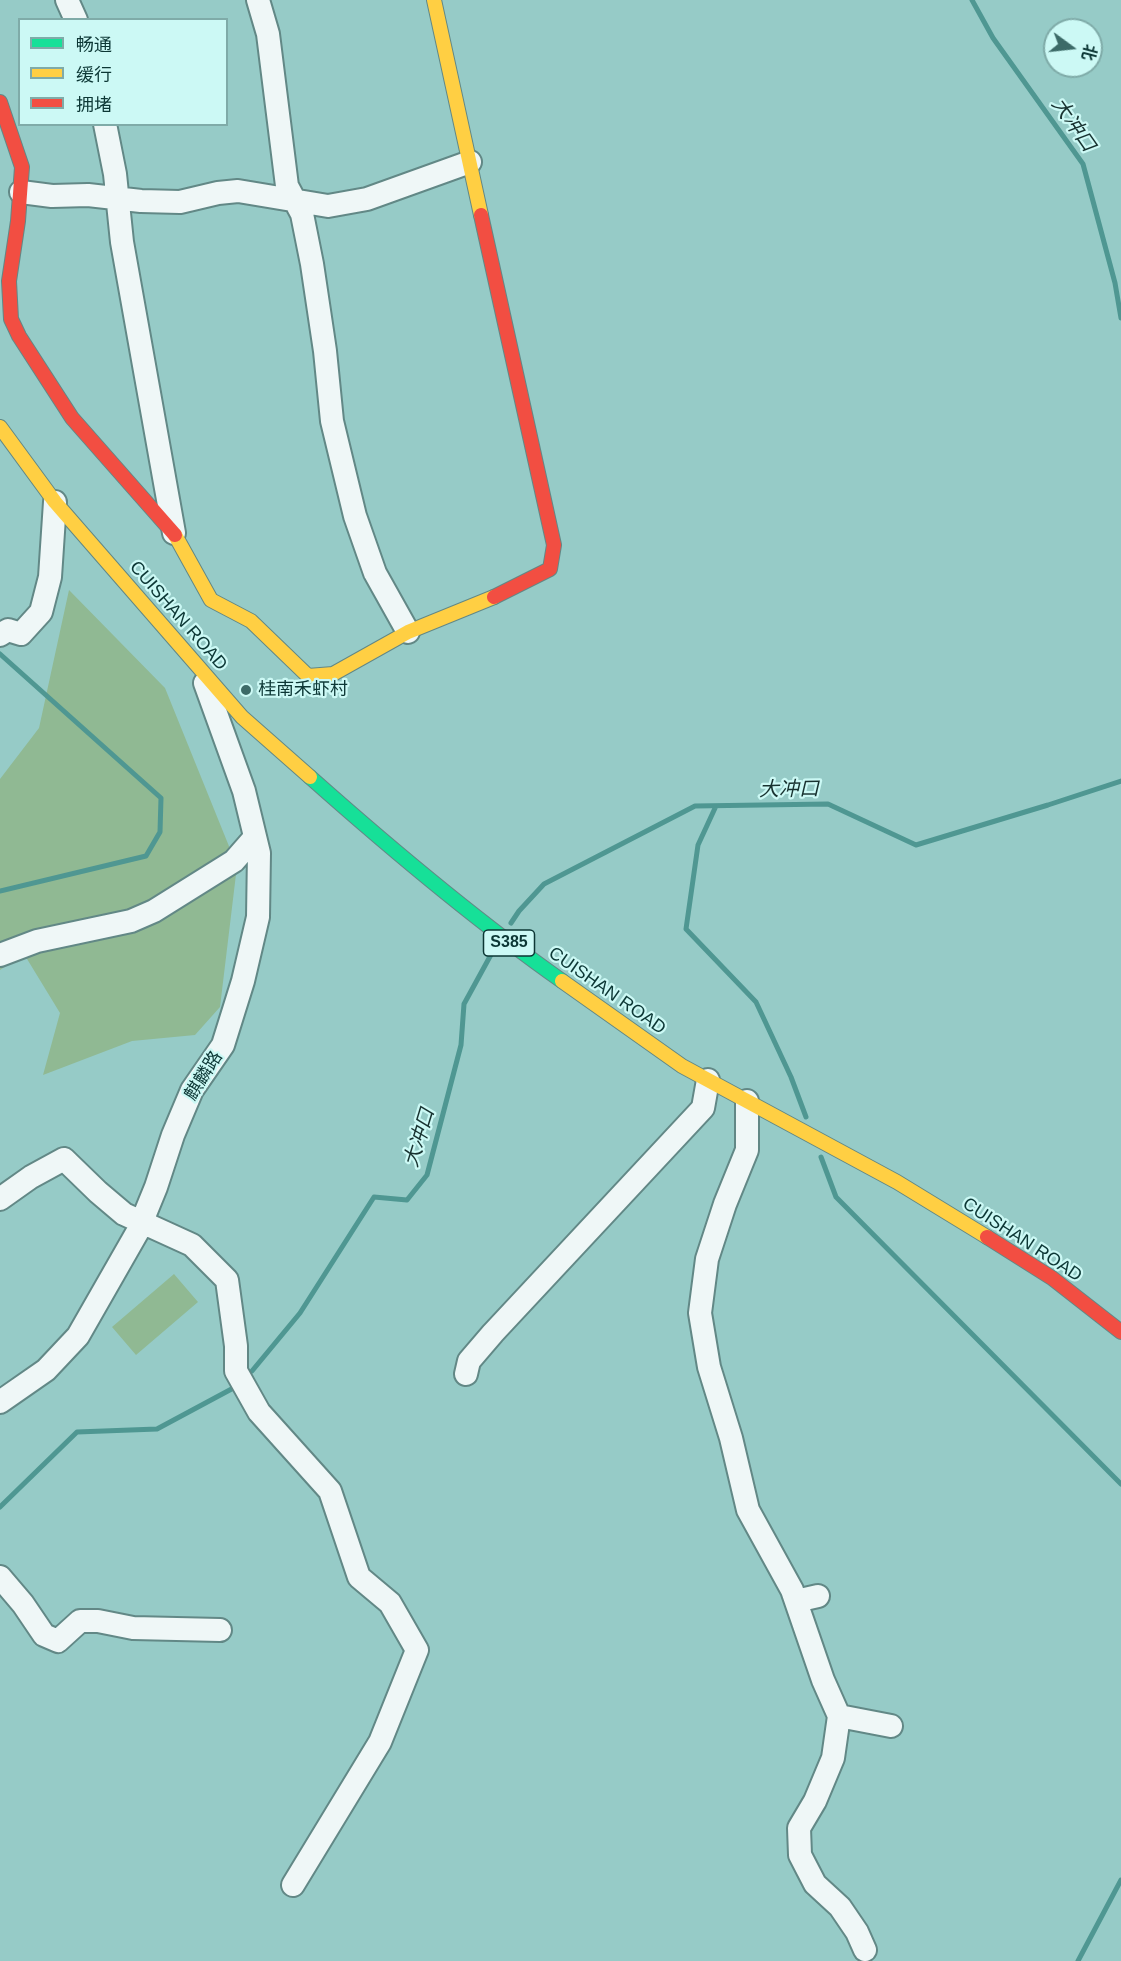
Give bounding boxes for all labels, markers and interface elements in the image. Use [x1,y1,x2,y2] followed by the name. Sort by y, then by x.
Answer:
[18,18,228,126] legend
[1043,18,1103,78] north arrow
[76,35,112,55] text: 畅通
[1079,42,1099,62] text: 北
[76,65,112,85] text: 缓行
[1046,94,1100,156] water label: 大冲口
[76,95,112,115] text: 拥堵
[125,557,231,675] street label: CUISHAN ROAD
[258,679,348,701] place label: 桂南禾虾村
[239,683,253,697] marker: 桂南禾虾村
[759,777,819,803] water label: 大冲口
[484,930,534,956] road number: S385
[544,943,670,1039] street label: CUISHAN ROAD
[181,1047,227,1105] street label: 麒麟路
[400,1106,440,1170] water label: 大冲口
[958,1193,1086,1287] street label: CUISHAN ROAD

